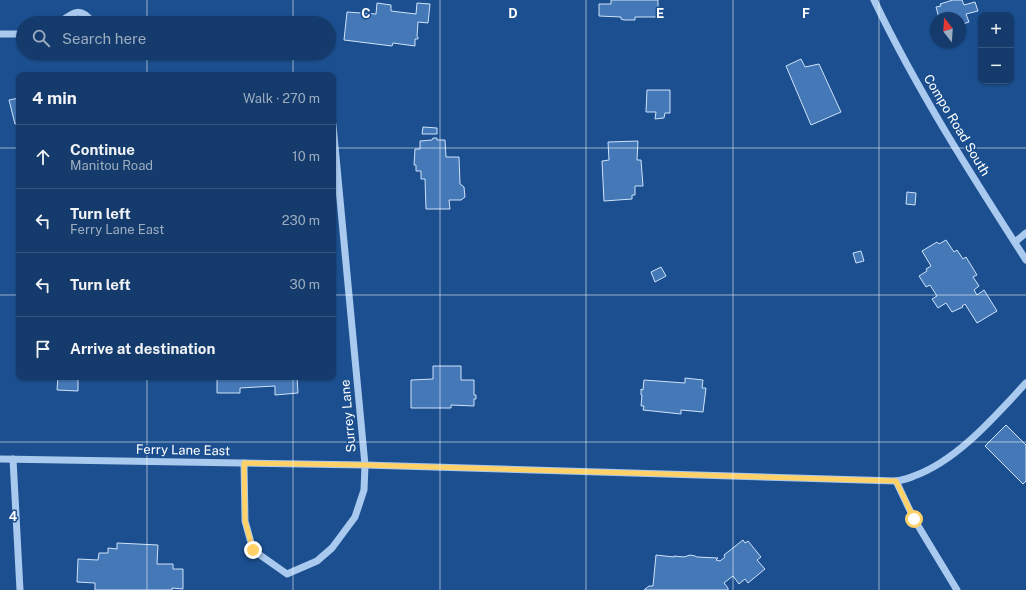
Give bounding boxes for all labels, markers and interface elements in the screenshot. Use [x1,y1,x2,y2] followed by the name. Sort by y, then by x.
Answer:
[361,6,371,21] text: C
[508,6,518,21] text: D
[656,6,664,21] text: E
[802,6,810,21] text: F
[930,12,966,48] north arrow
[978,12,1014,84] map controls
[978,12,1014,48] button: +
[16,16,336,60] search box
[30,27,52,49] icon: search
[62,30,146,47] text: Search here
[978,48,1014,84] button: −
[921,72,993,178] street label: Compo Road South
[32,88,77,108] text: 4 min
[243,91,320,106] text: Walk · 270 m
[70,141,135,158] text: Continue
[32,146,54,168] icon: ahead
[292,149,320,164] text: 10 m
[70,158,153,173] text: Manitou Road
[70,205,131,222] text: Turn left
[32,210,54,232] icon: left
[282,213,320,228] text: 230 m
[70,222,164,237] text: Ferry Lane East
[32,274,54,296] icon: left
[70,276,131,293] text: Turn left
[290,277,320,292] text: 30 m
[32,338,54,360] icon: arrive
[70,340,215,357] text: Arrive at destination
[337,379,359,453] street label: Surrey Lane
[136,442,230,458] street label: Ferry Lane East
[9,509,18,524] text: 4
[905,510,923,528] route start
[244,541,262,559] route end

